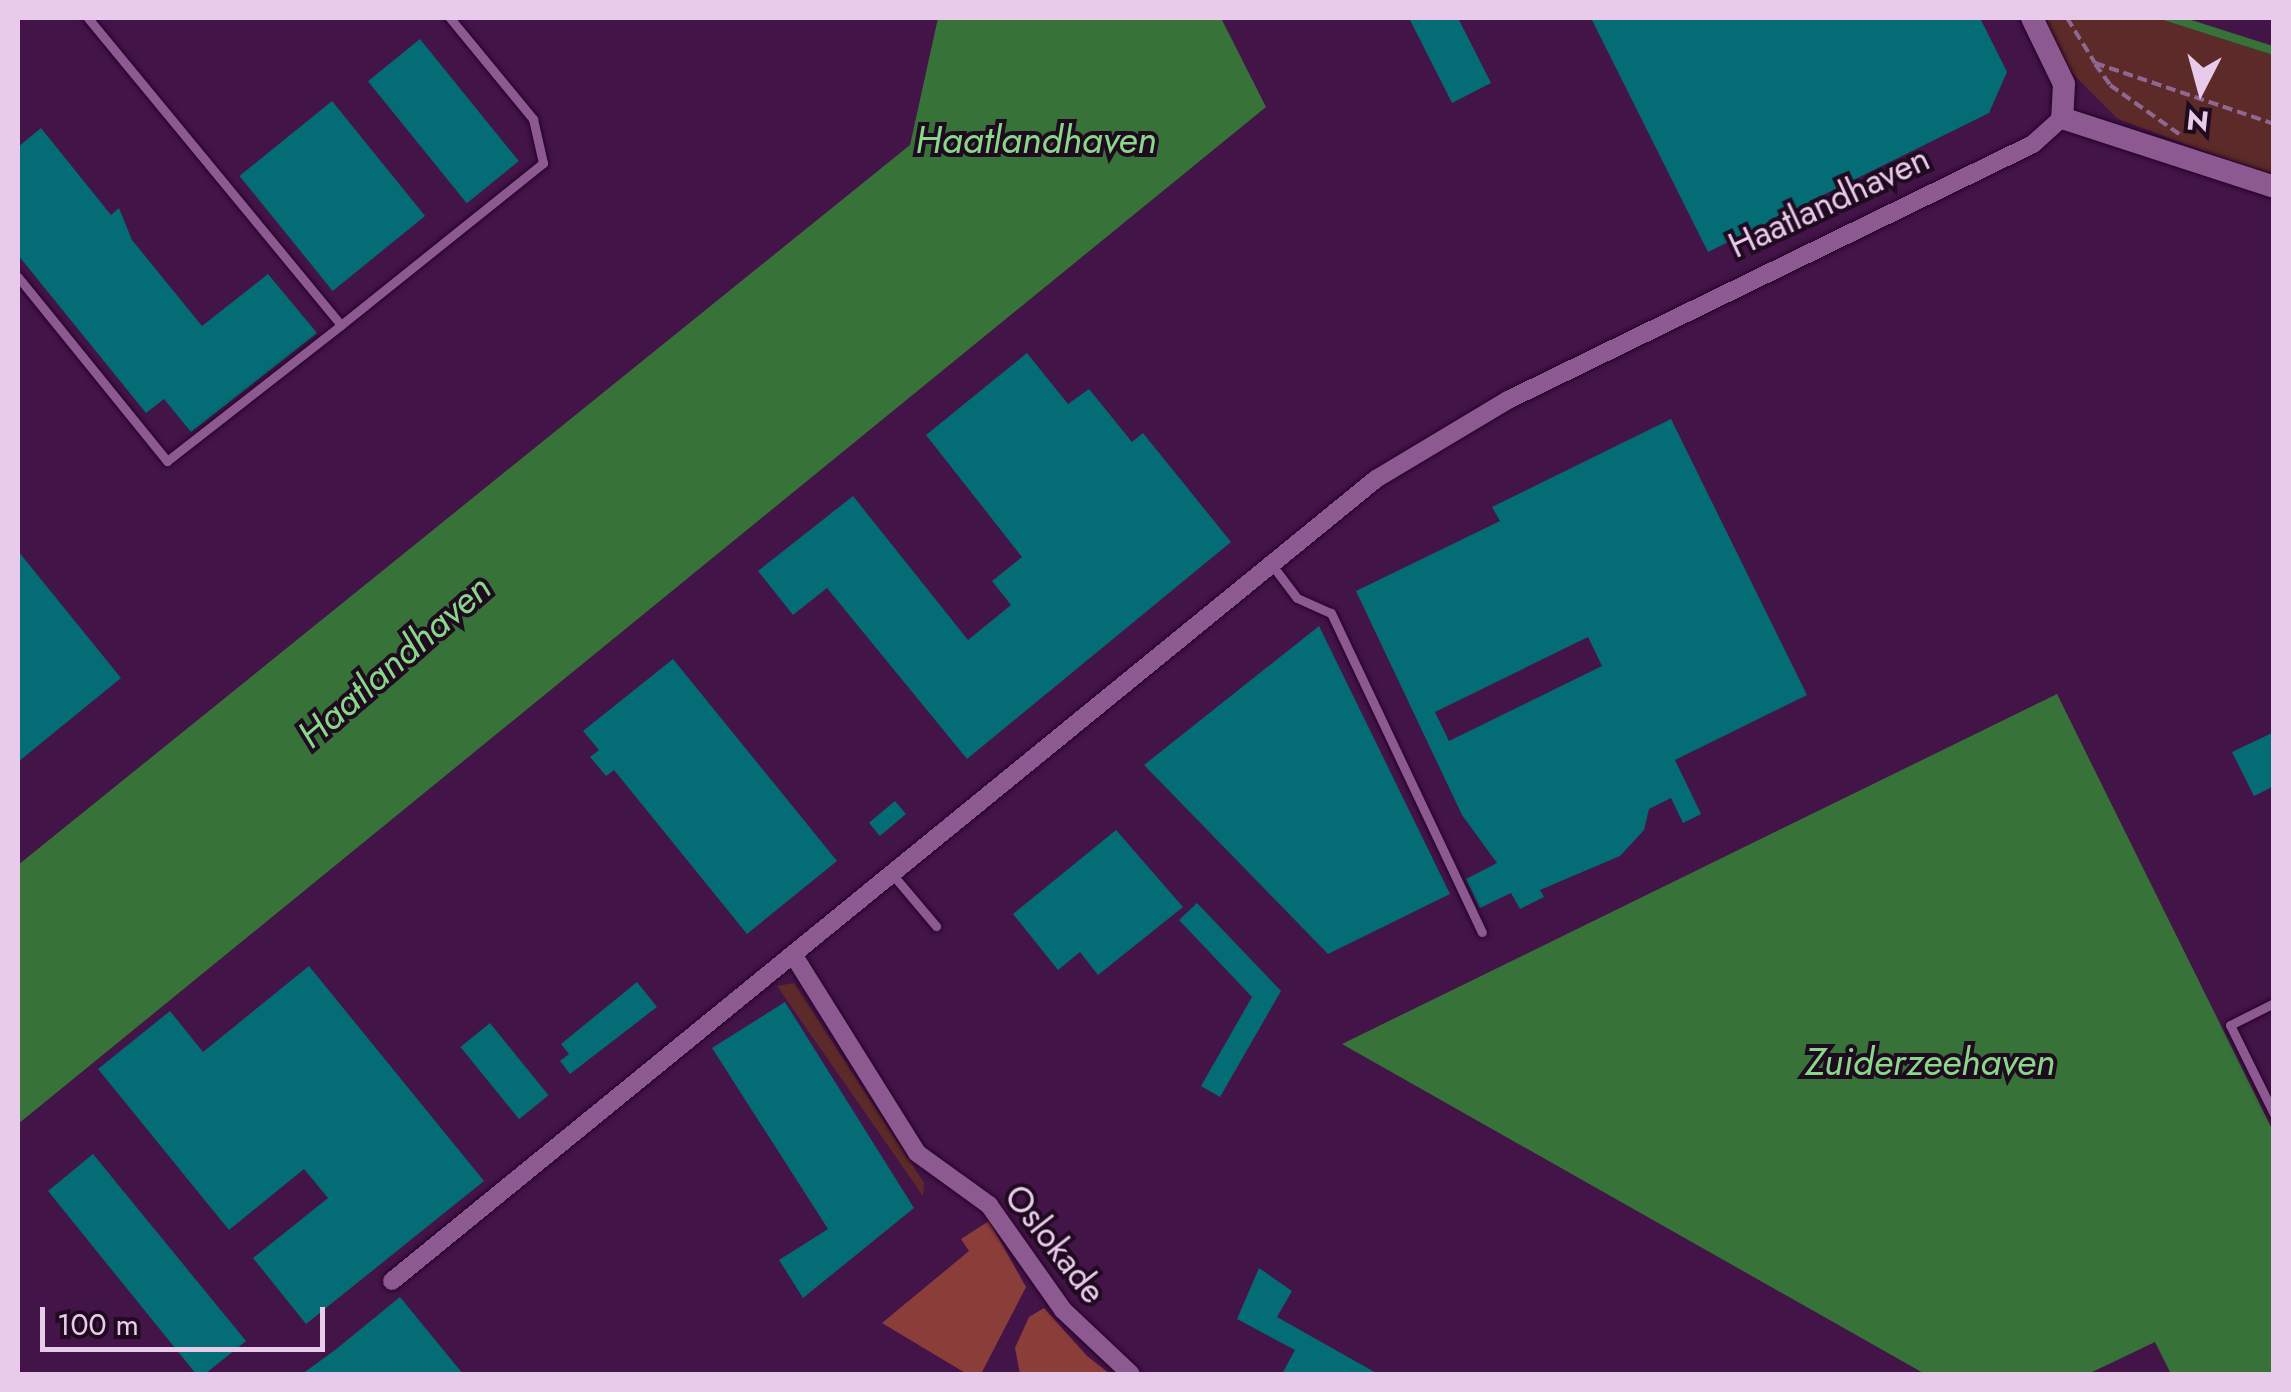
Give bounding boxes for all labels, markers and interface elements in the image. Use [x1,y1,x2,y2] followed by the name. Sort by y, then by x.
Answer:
[2151,40,2251,140] north arrow
[2185,99,2211,142] text: N
[915,117,1157,163] water label: Haatlandhaven
[1722,137,1936,267] street label: Haatlandhaven
[288,565,500,757] water label: Haatlandhaven
[1805,1039,2055,1085] water label: Zuiderzeehaven
[996,1176,1114,1312] street label: Oslokade
[45,1287,330,1349] scale bar
[57,1303,139,1346] text: 100 m

